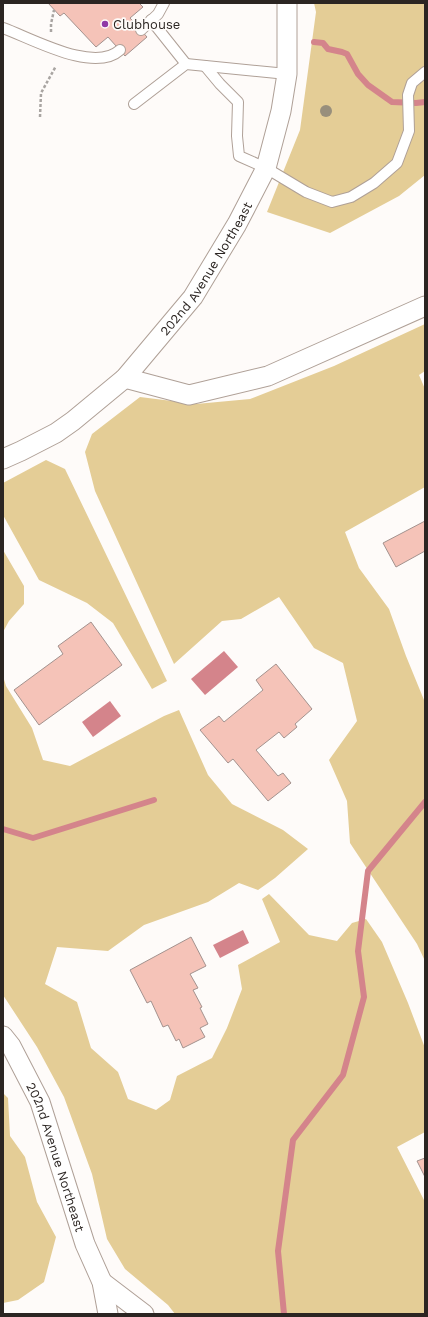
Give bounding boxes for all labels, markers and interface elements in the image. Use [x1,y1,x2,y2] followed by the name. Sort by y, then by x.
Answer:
[113,17,180,32] place label: Clubhouse
[100,19,110,29] marker: Clubhouse
[157,199,255,339] street label: 202nd Avenue Northeast
[23,1080,88,1234] street label: 202nd Avenue Northeast

